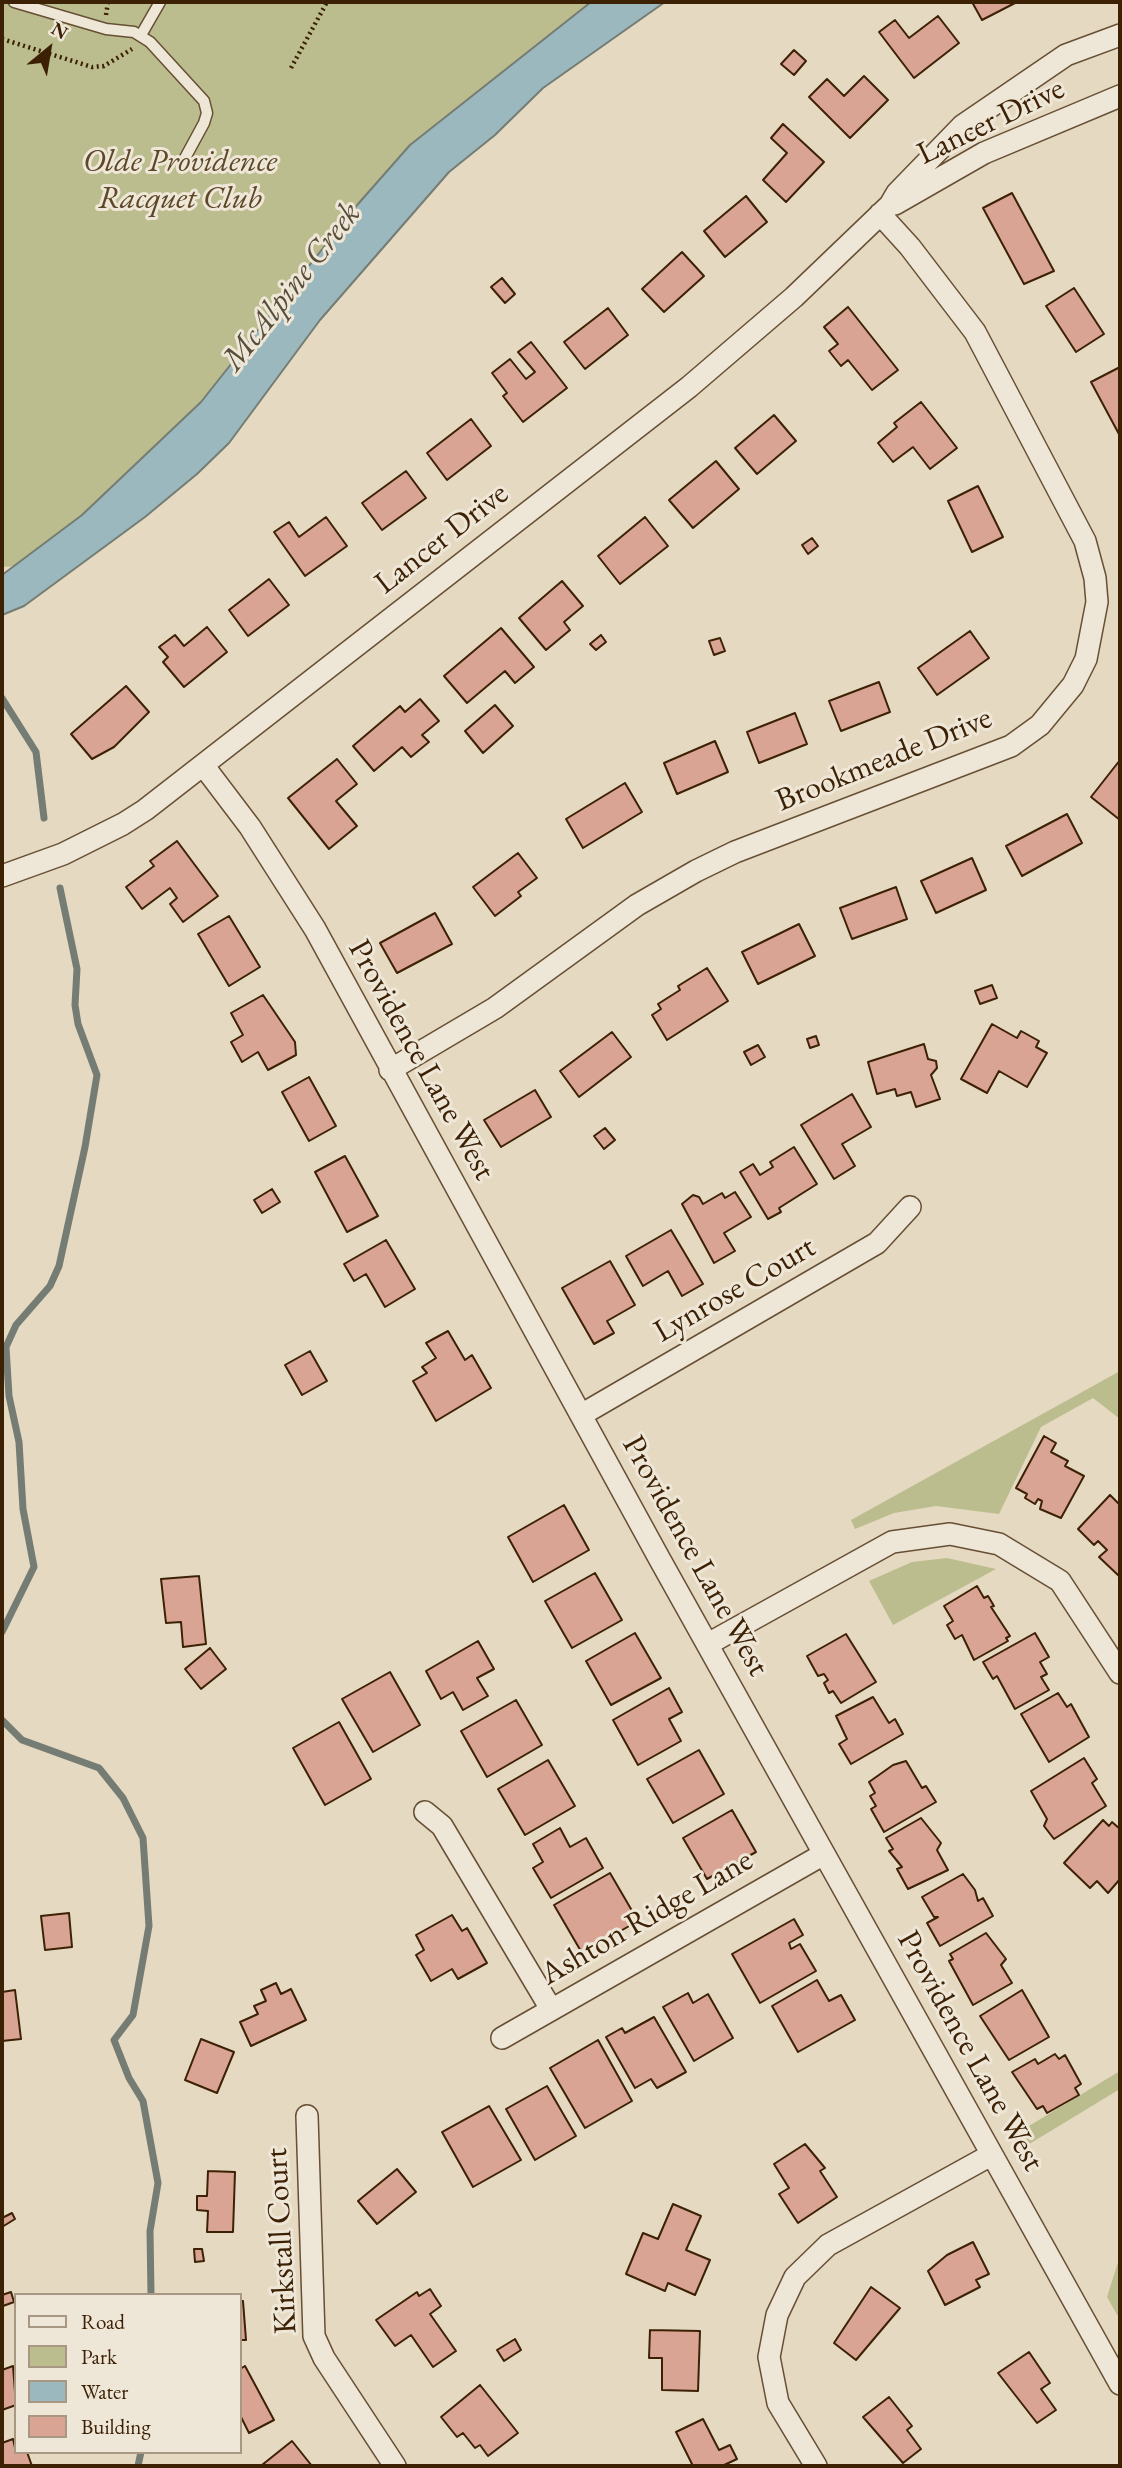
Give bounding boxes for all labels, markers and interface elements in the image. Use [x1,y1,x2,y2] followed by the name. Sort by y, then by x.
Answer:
[14,14,84,84] north arrow
[47,16,73,45] text: N
[911,70,1071,174] street label: Lancer Drive
[83,143,277,218] park label: Olde Providence Racquet Club
[214,195,370,379] water label: McAlpine Creek
[368,475,516,603] street label: Lancer Drive
[771,699,997,821] street label: Brookmeade Drive
[339,933,503,1187] street label: Providence Lane West
[647,1228,823,1352] street label: Lynrose Court
[613,1429,777,1683] street label: Providence Lane West
[534,1842,760,1994] street label: Ashton Ridge Lane
[888,1924,1052,2178] street label: Providence Lane West
[258,2147,306,2335] street label: Kirkstall Court
[14,2293,242,2454] legend
[81,2308,125,2335] text: Road
[81,2343,117,2370] text: Park
[81,2378,128,2405] text: Water
[81,2413,151,2440] text: Building

